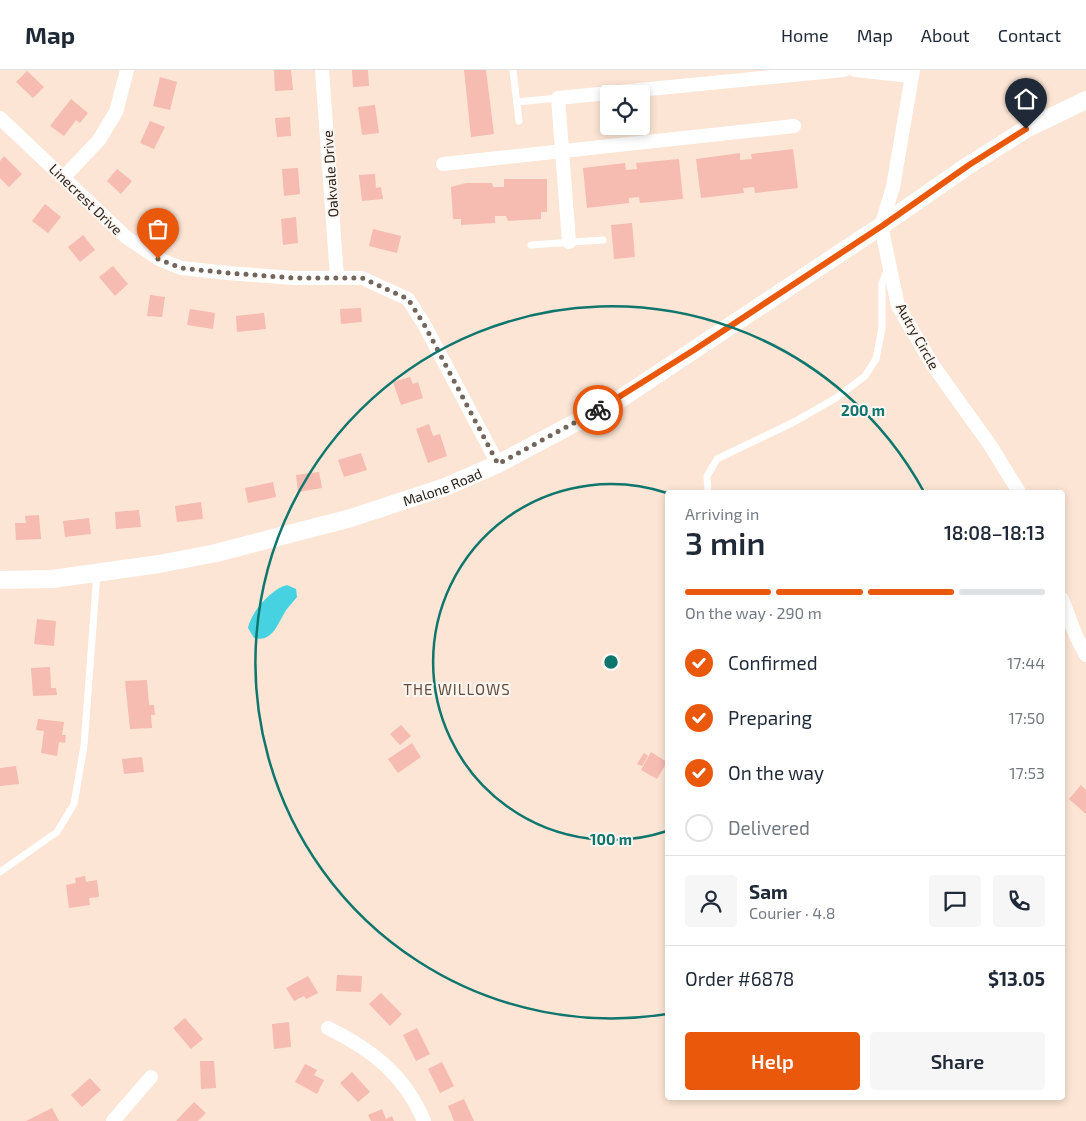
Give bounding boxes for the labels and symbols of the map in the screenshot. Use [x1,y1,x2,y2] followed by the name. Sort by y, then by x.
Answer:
[1005,78,1047,129] pin
[318,130,342,218] street label: Oakvale Drive
[46,160,126,238] street label: Linecrest Drive
[137,208,179,259] pin
[893,300,943,372] street label: Autry Circle
[573,385,623,435] courier
[841,401,885,419] text: 200 m
[400,464,484,509] street label: Malone Road
[602,653,620,671] centre of rings
[403,680,511,698] district label: THE WILLOWS
[590,830,632,848] text: 100 m

